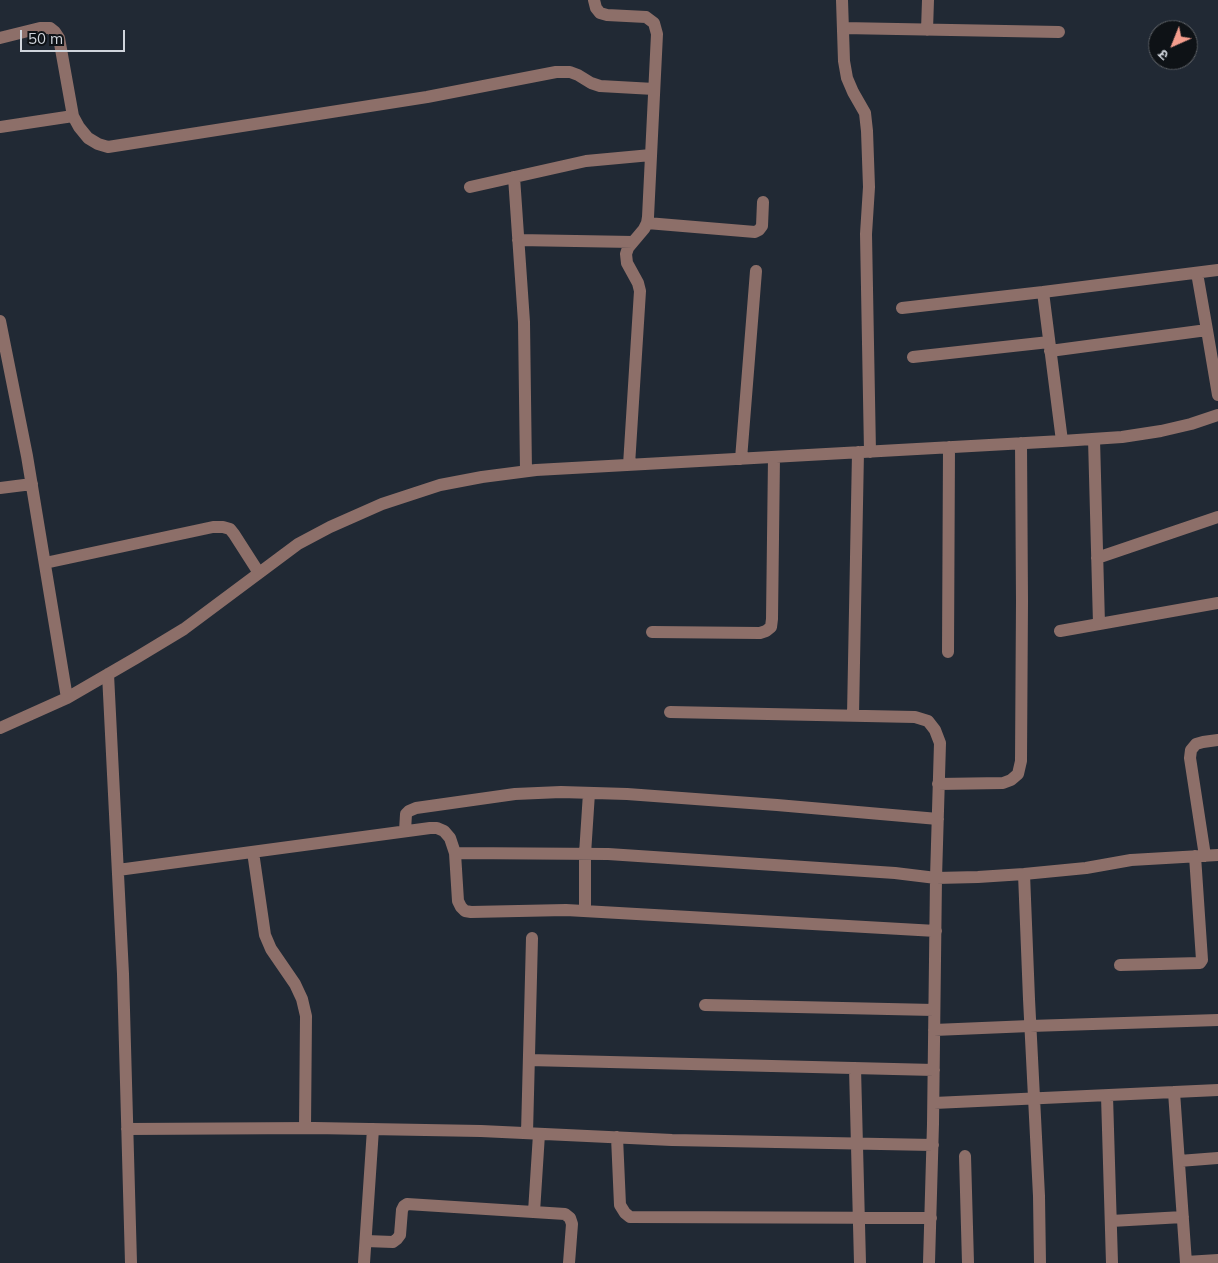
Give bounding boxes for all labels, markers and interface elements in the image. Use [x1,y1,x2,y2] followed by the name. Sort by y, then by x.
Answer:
[22,20,128,52] scale bar
[1148,20,1198,70] north arrow
[28,29,63,48] text: 50 m
[1154,46,1172,64] text: उ

